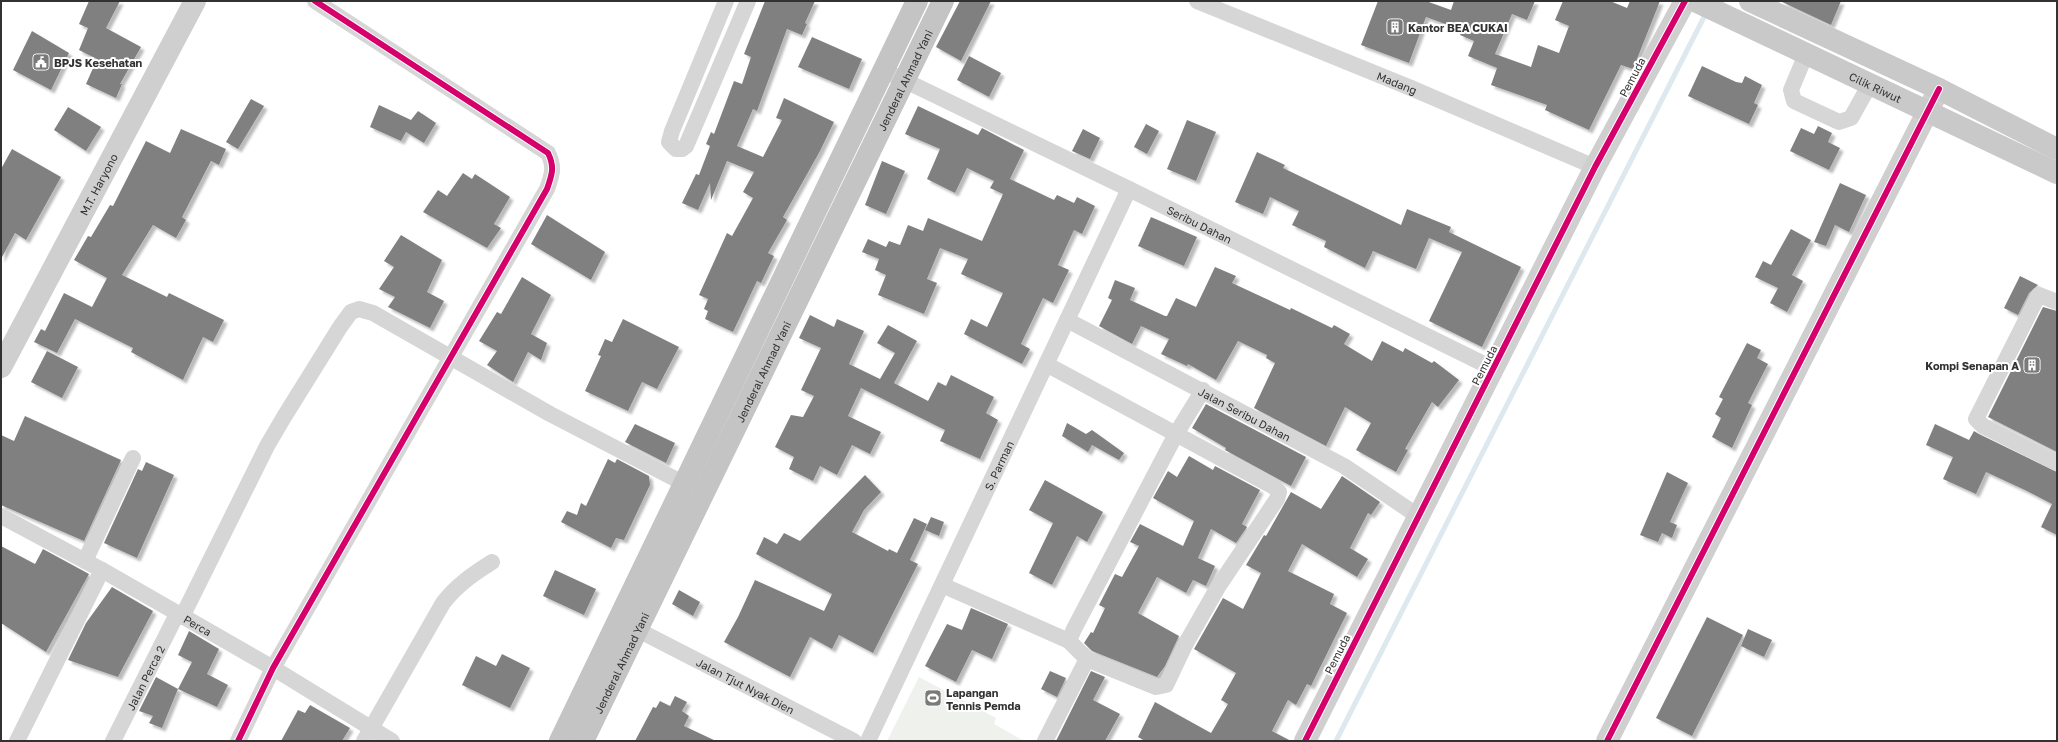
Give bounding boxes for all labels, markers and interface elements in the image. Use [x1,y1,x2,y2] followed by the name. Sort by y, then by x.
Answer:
[1385,17,1405,37] building icon: Kantor BEA CUKAI
[1408,21,1508,34] place label: Kantor BEA CUKAI
[874,27,935,133] street label: Jenderal Ahmad Yani
[31,52,51,72] public building icon: BPJS Kesehatan
[1616,55,1648,99] street label: Pemuda
[54,56,143,69] place label: BPJS Kesehatan
[1375,68,1419,96] street label: Madang
[1847,69,1904,105] street label: Cilik Riwut
[76,151,120,217] street label: M.T. Haryono
[1165,202,1234,245] street label: Seribu Dahan
[733,319,793,424] street label: Jenderal Ahmad Yani
[1468,343,1500,387] street label: Pemuda
[2022,355,2042,375] building icon: Kompi Senapan A
[1925,359,2019,372] place label: Kompi Senapan A
[1197,384,1293,443] street label: Jalan Seribu Dahan
[981,438,1016,492] street label: S. Parman
[591,610,651,715] street label: Jenderal Ahmad Yani
[182,612,214,638] street label: Perca
[1321,632,1353,676] street label: Pemuda
[123,643,167,712] street label: Jalan Perca 2
[694,655,797,716] street label: Jalan Tjut Nyak Dien
[946,686,1021,712] place label: Lapangan Tennis Pemda
[923,688,943,708] sports icon: Lapangan Tennis Pemda

